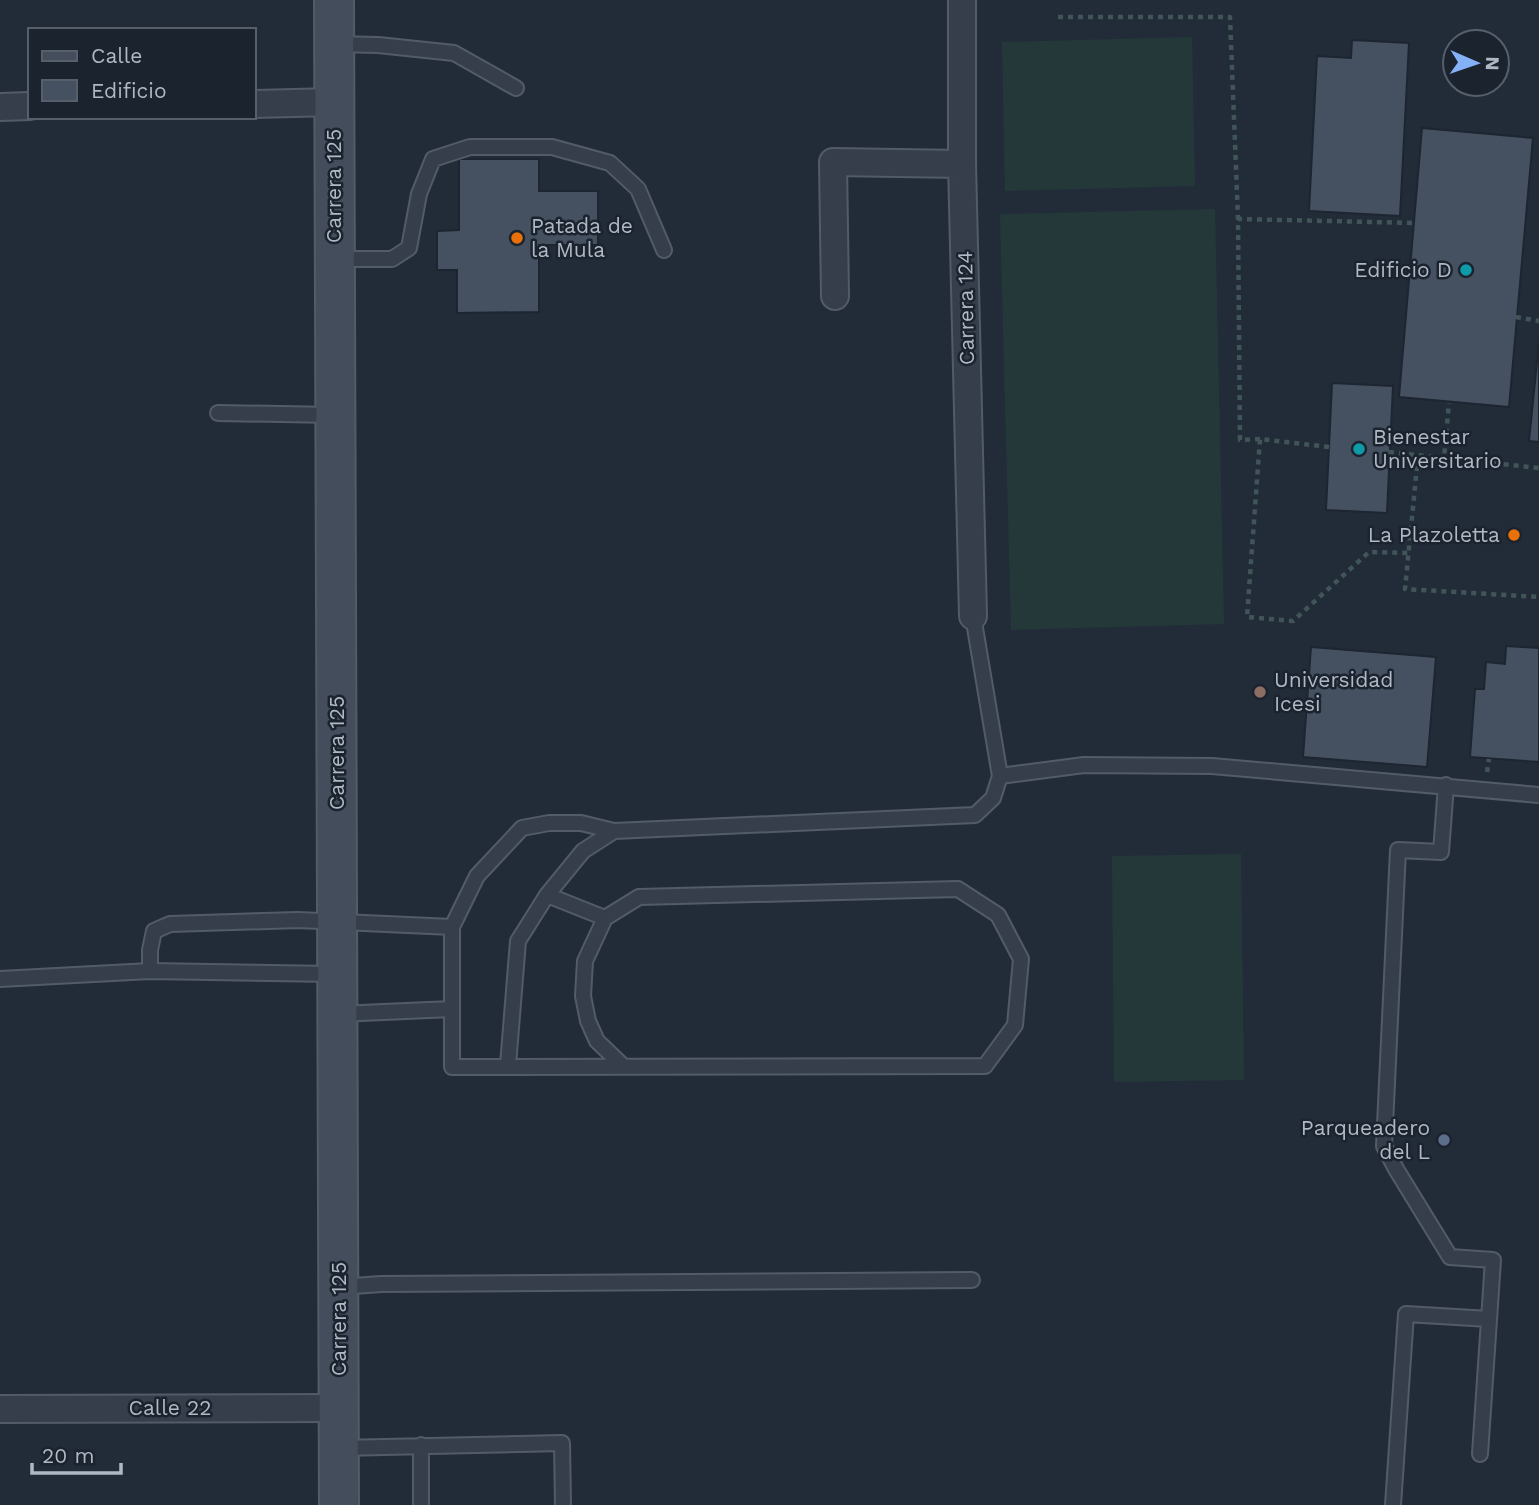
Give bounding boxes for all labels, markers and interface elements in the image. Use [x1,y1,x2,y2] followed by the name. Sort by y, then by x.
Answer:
[28,28,256,119] legend
[1441,28,1511,98] north arrow
[91,43,142,68] text: Calle
[1481,56,1504,71] text: N
[91,78,167,103] text: Edificio
[321,129,346,243] street label: Carrera 125
[531,213,633,262] place label: Patada de la Mula
[509,230,525,246] marker: Patada de la Mula
[952,251,979,365] street label: Carrera 124
[1354,257,1452,282] place label: Edificio D
[1458,262,1474,278] marker: Edificio D
[1373,424,1502,473] place label: Bienestar Universitario
[1351,441,1367,457] marker: Bienestar Universitario
[1368,522,1500,547] place label: La Plazoletta
[1506,527,1522,543] marker: La Plazoletta
[1274,667,1393,716] place label: Universidad Icesi
[1252,684,1268,700] marker: Universidad Icesi
[324,696,349,810] street label: Carrera 125
[1301,1115,1430,1164] place label: Parqueadero del L
[1436,1132,1452,1148] marker: Parqueadero del L
[326,1262,351,1376] street label: Carrera 125
[129,1395,211,1420] street label: Calle 22
[32,1432,121,1476] scale bar
[42,1443,94,1468] text: 20 m

